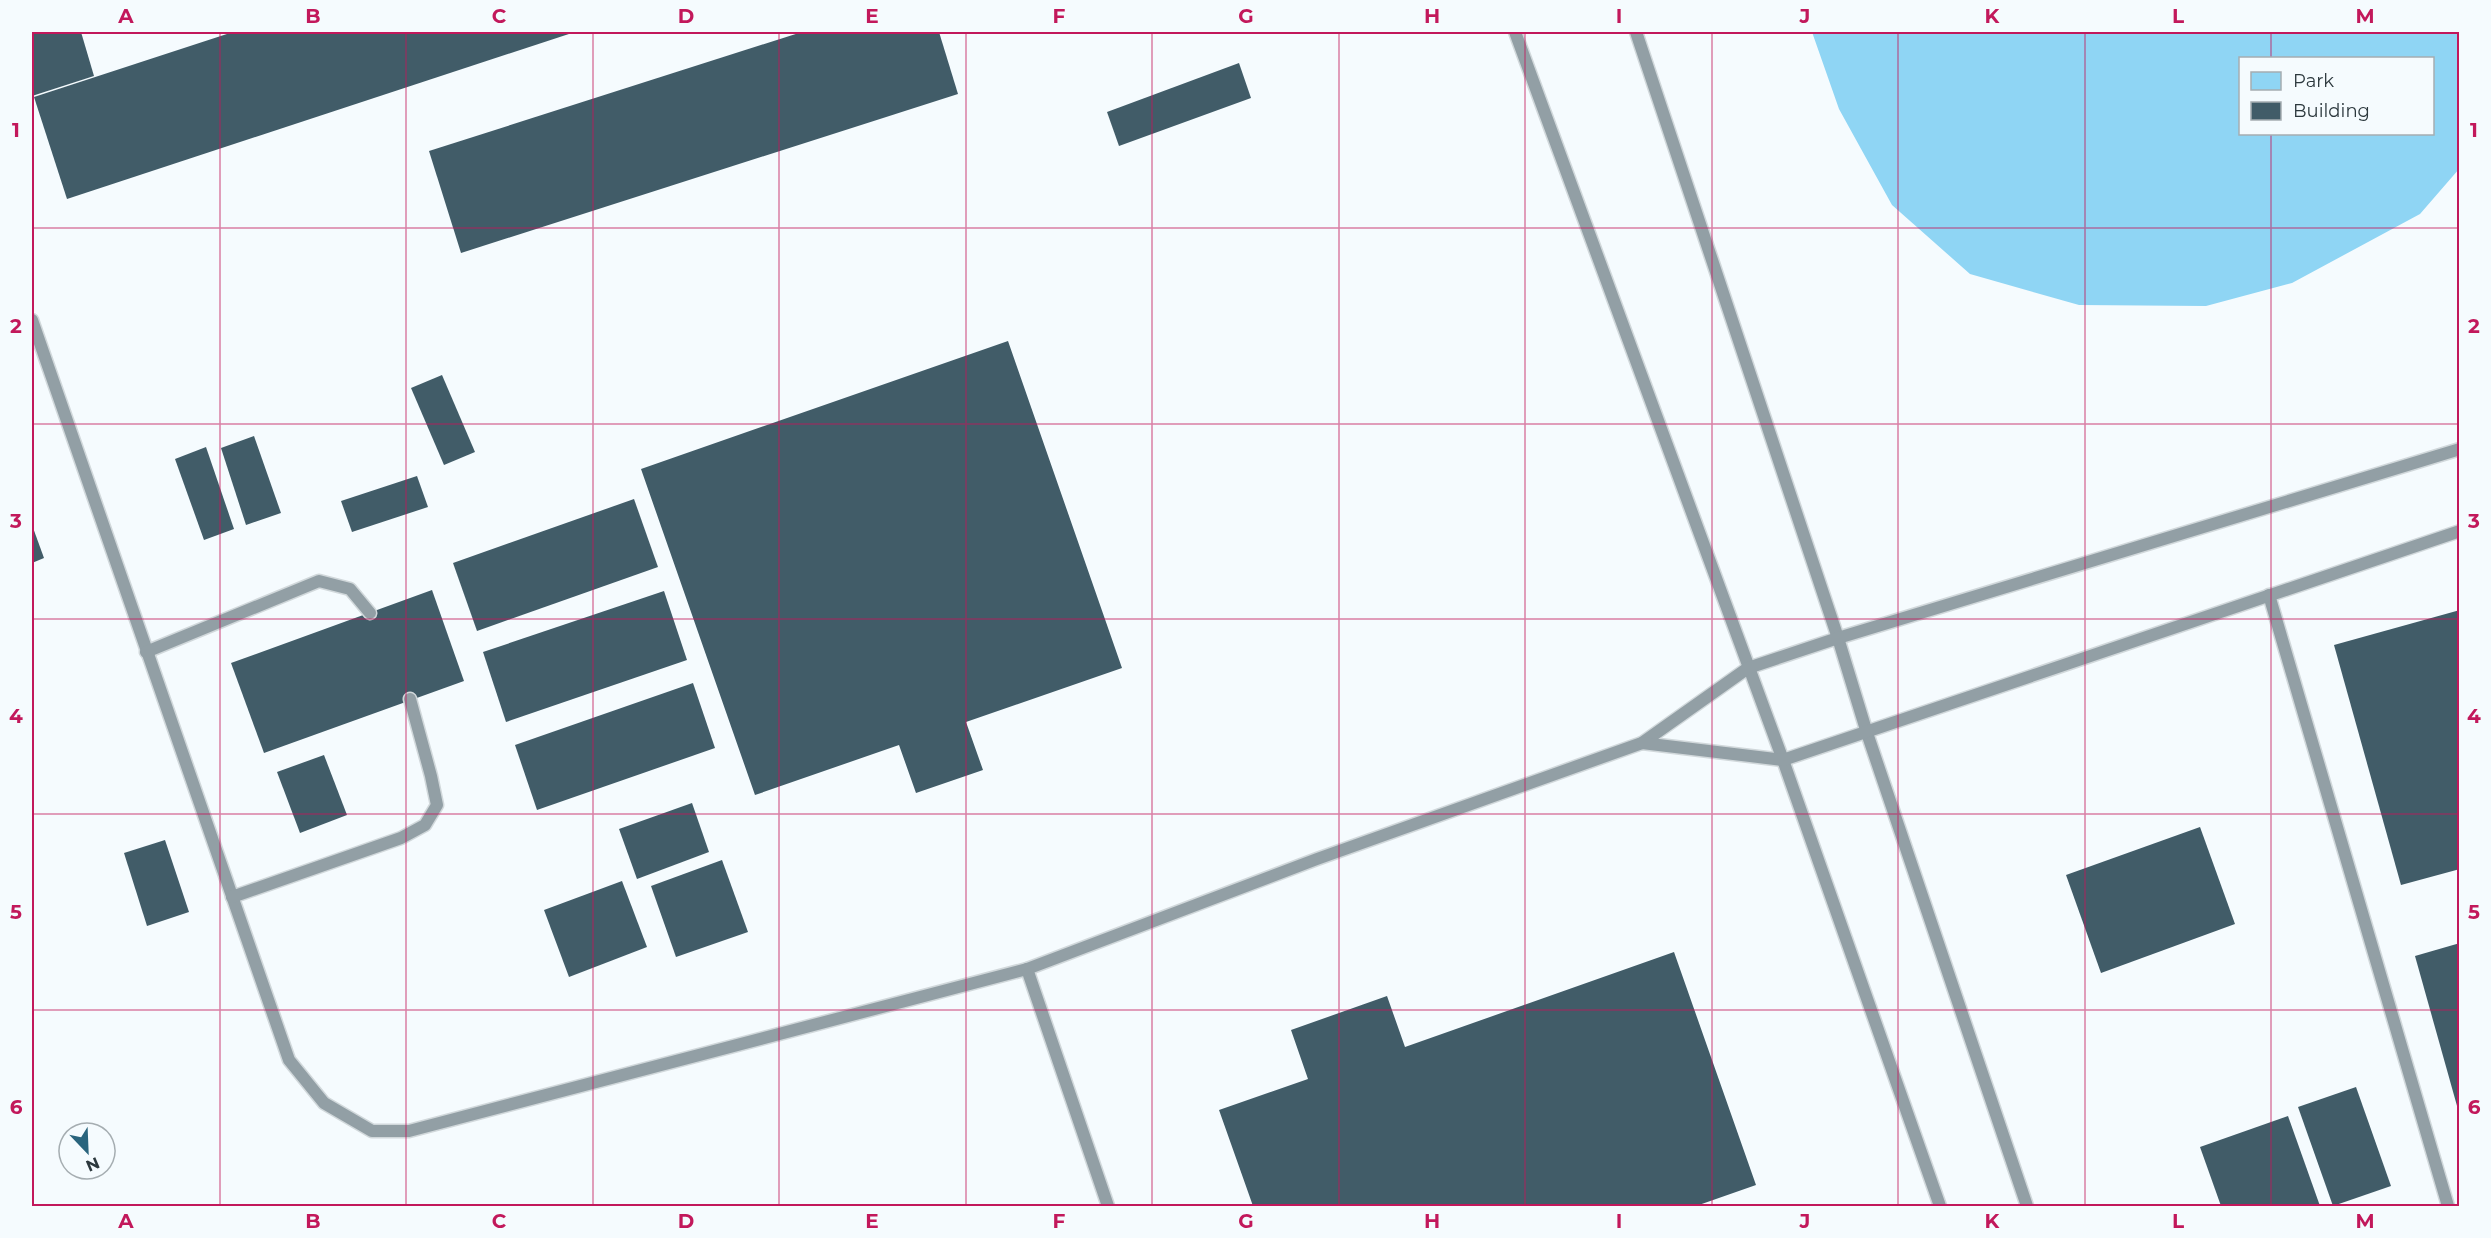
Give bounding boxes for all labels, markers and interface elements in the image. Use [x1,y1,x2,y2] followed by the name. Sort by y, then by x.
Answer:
[117,4,134,28] text: A
[305,4,321,28] text: B
[492,4,507,28] text: C
[678,4,694,28] text: D
[865,4,879,28] text: E
[1053,4,1066,28] text: F
[1238,4,1254,28] text: G
[1424,4,1440,28] text: H
[1616,4,1622,28] text: I
[1799,4,1810,28] text: J
[1985,4,2001,28] text: K
[2172,4,2184,28] text: L
[2355,4,2375,28] text: M
[2239,57,2434,135] legend
[2293,70,2334,92] text: Park
[2293,100,2370,122] text: Building
[12,118,20,142] text: 1
[2470,118,2478,142] text: 1
[10,314,22,338] text: 2
[2468,314,2480,338] text: 2
[9,509,22,533] text: 3
[2467,509,2480,533] text: 3
[9,704,23,728] text: 4
[2467,704,2481,728] text: 4
[10,900,22,924] text: 5
[2468,900,2480,924] text: 5
[10,1095,23,1119] text: 6
[2468,1095,2481,1119] text: 6
[57,1121,117,1181] north arrow
[83,1153,102,1176] text: N
[117,1209,134,1233] text: A
[305,1209,321,1233] text: B
[492,1209,507,1233] text: C
[678,1209,694,1233] text: D
[865,1209,879,1233] text: E
[1053,1209,1066,1233] text: F
[1238,1209,1254,1233] text: G
[1424,1209,1440,1233] text: H
[1616,1209,1622,1233] text: I
[1799,1209,1810,1233] text: J
[1985,1209,2001,1233] text: K
[2172,1209,2184,1233] text: L
[2355,1209,2375,1233] text: M

